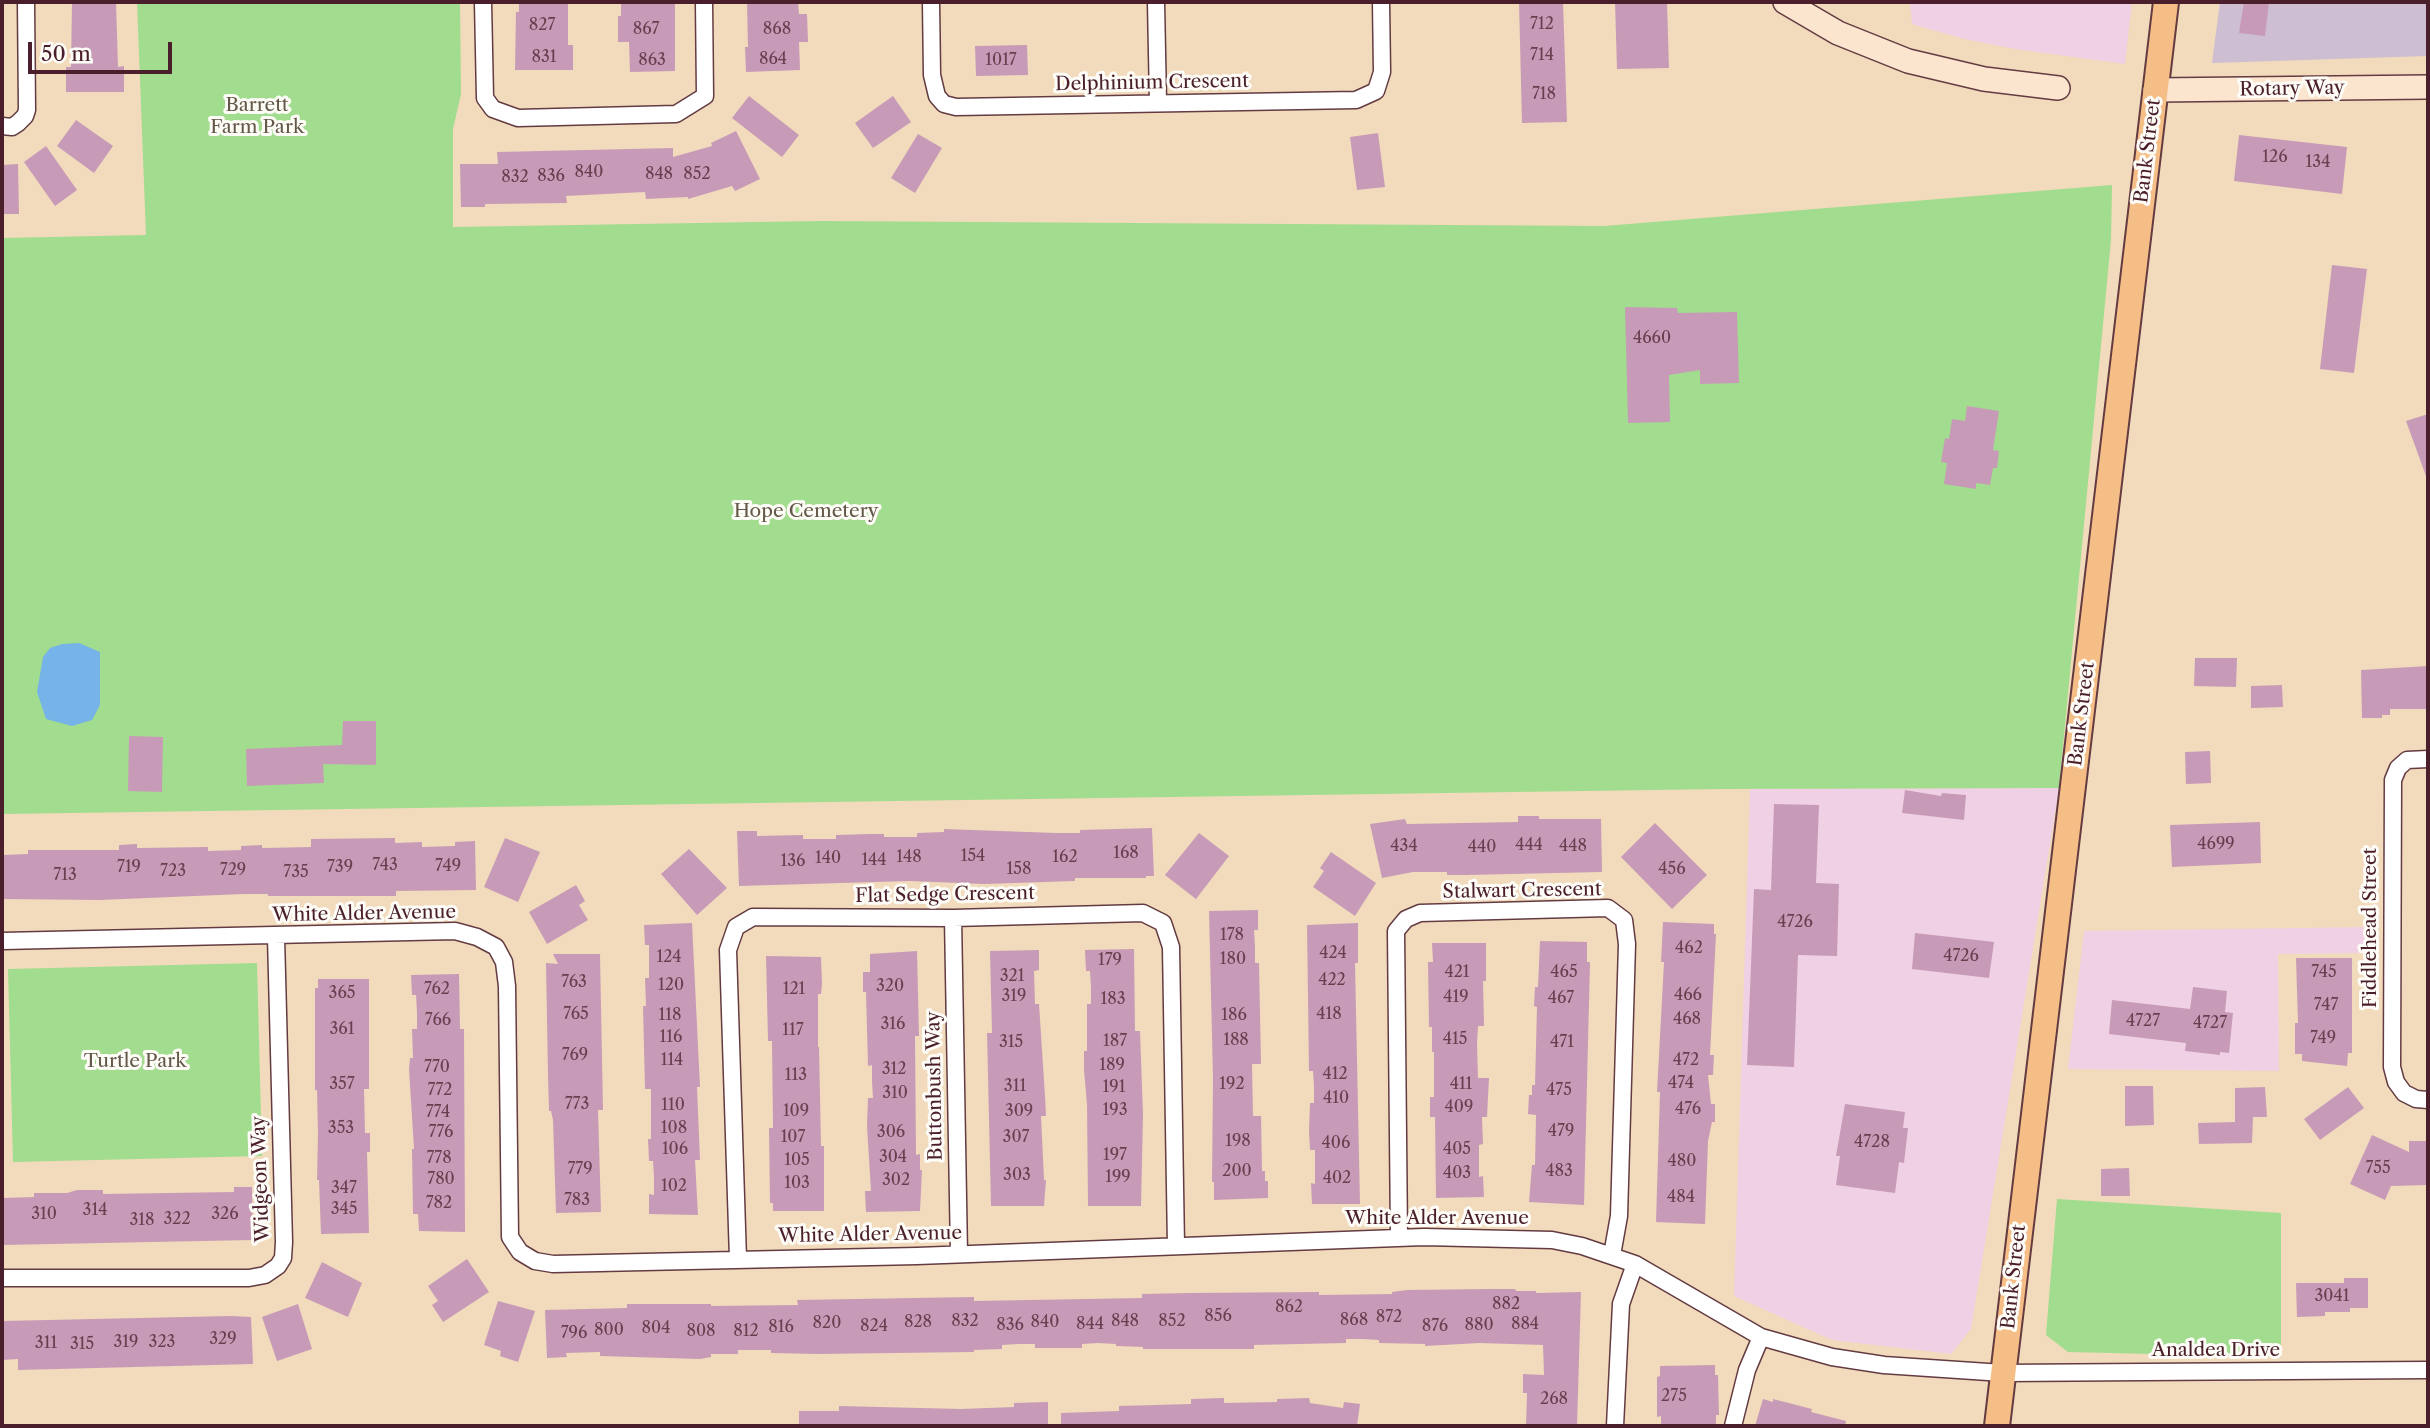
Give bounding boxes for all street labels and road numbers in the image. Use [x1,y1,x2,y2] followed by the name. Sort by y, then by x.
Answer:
[1055,70,1249,96] street label: Delphinium Crescent
[2239,77,2345,101] street label: Rotary Way
[2130,97,2166,205] street label: Bank Street
[2064,660,2100,768] street label: Bank Street
[2360,848,2382,1008] street label: Fiddlehead Street
[1442,878,1602,904] street label: Stalwart Crescent
[855,882,1035,908] street label: Flat Sedge Crescent
[272,901,456,927] street label: White Alder Avenue
[922,1011,948,1161] street label: Buttonbush Way
[247,1115,275,1243] street label: Widgeon Way
[1345,1208,1529,1230] street label: White Alder Avenue
[778,1222,962,1248] street label: White Alder Avenue
[1997,1224,2031,1330] street label: Bank Street
[2152,1340,2280,1362] street label: Analdea Drive

